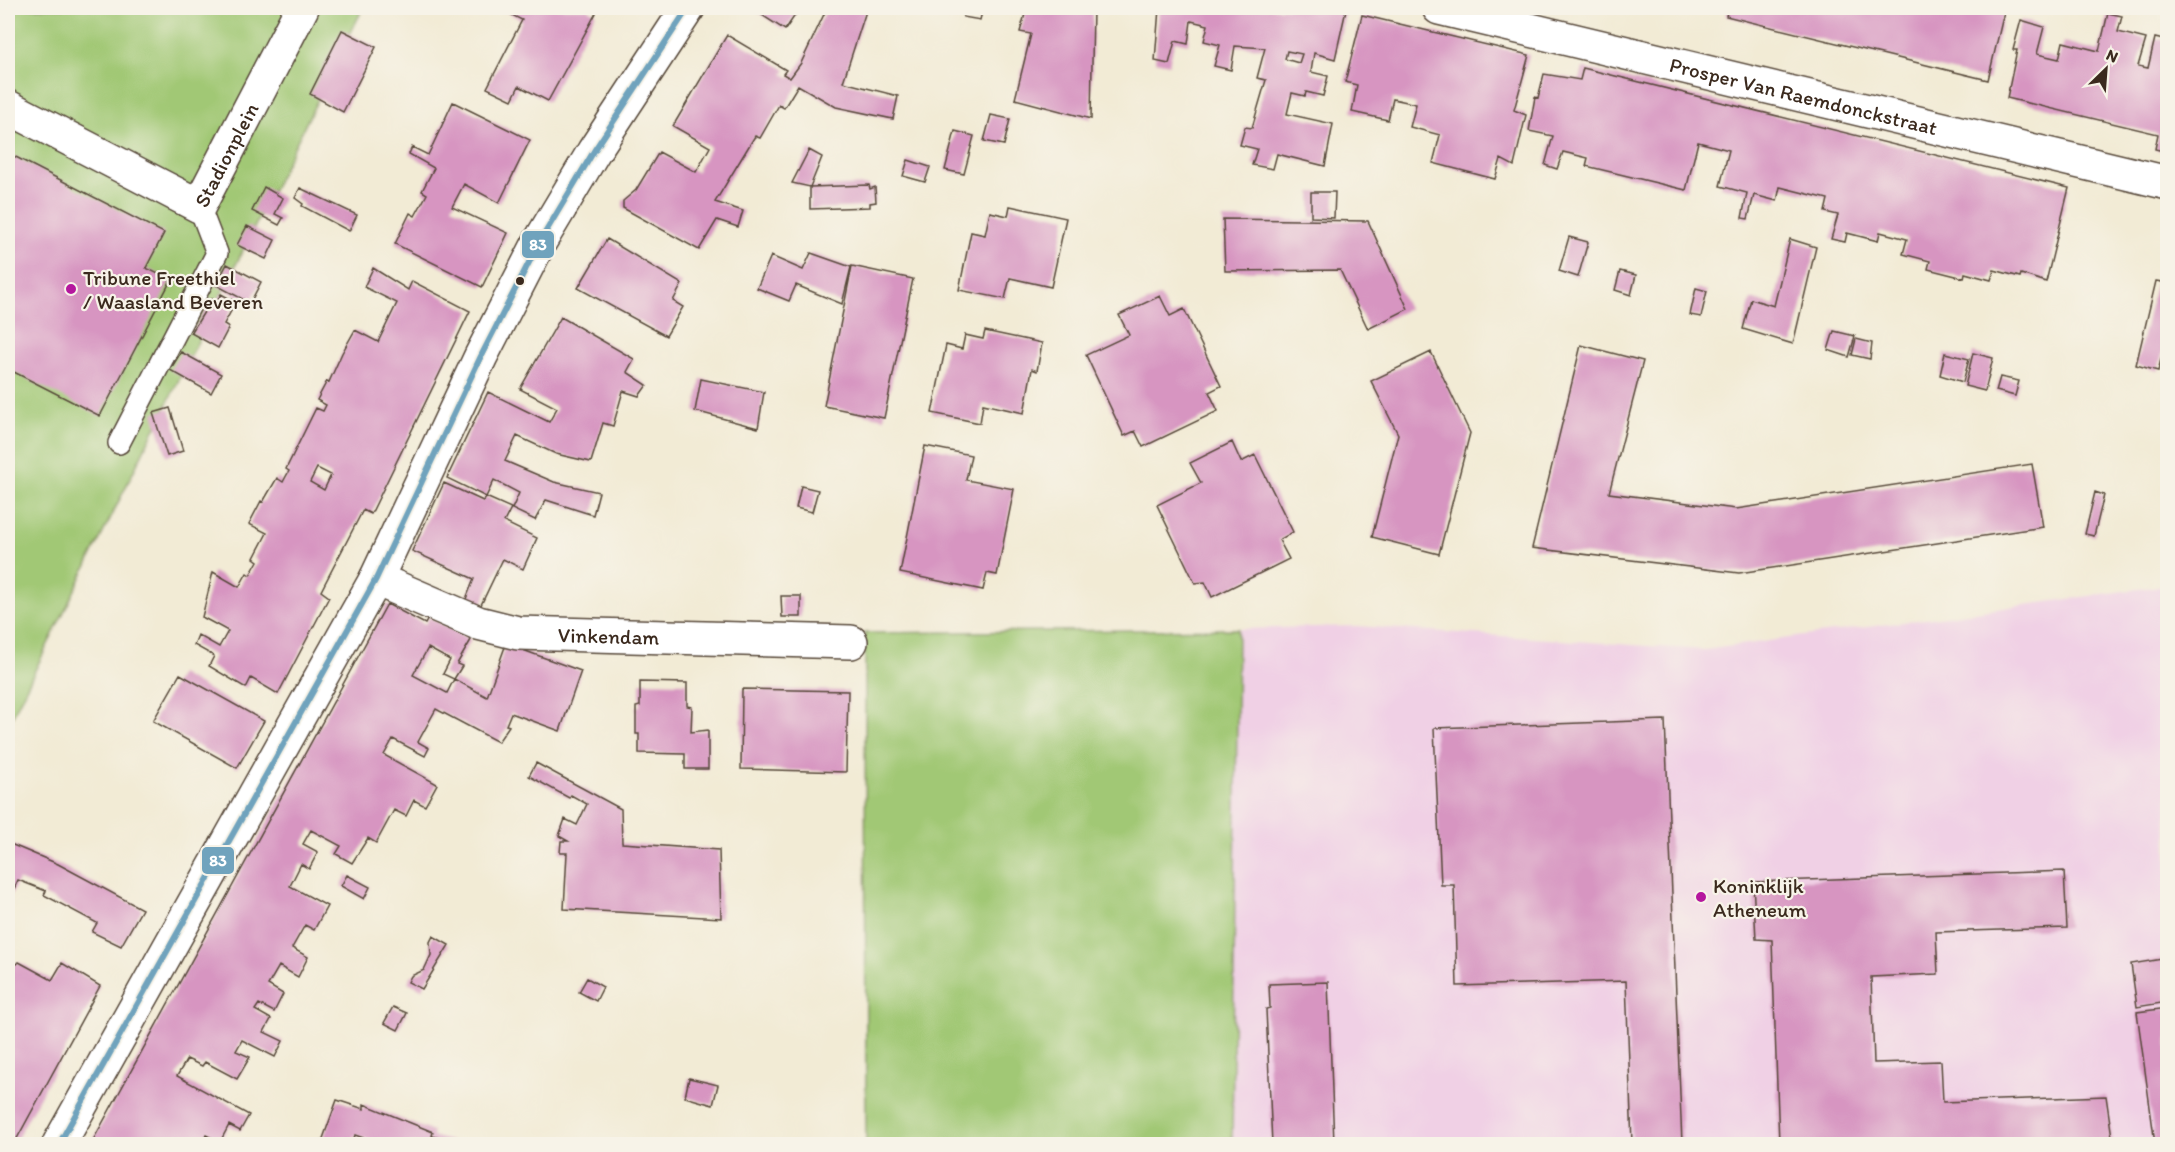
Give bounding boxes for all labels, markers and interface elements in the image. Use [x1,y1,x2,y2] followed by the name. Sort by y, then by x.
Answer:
[2076,39,2136,99] north arrow
[2103,45,2121,67] text: N
[1667,51,1940,140] street label: Prosper Van Raemdonckstraat
[188,98,263,211] street label: Stadionplein
[521,230,555,259] line badge: 83
[529,235,547,254] text: 83
[83,265,263,314] place label: Tribune Freethiel / Waasland Beveren
[514,275,526,287] unlabelled marker
[64,282,78,296] marker: Tribune Freethiel / Waasland Beveren
[557,622,660,649] street label: Vinkendam
[201,846,235,875] line badge: 83
[209,851,227,870] text: 83
[1713,873,1807,922] place label: Koninklijk Atheneum
[1694,890,1708,904] marker: Koninklijk Atheneum

